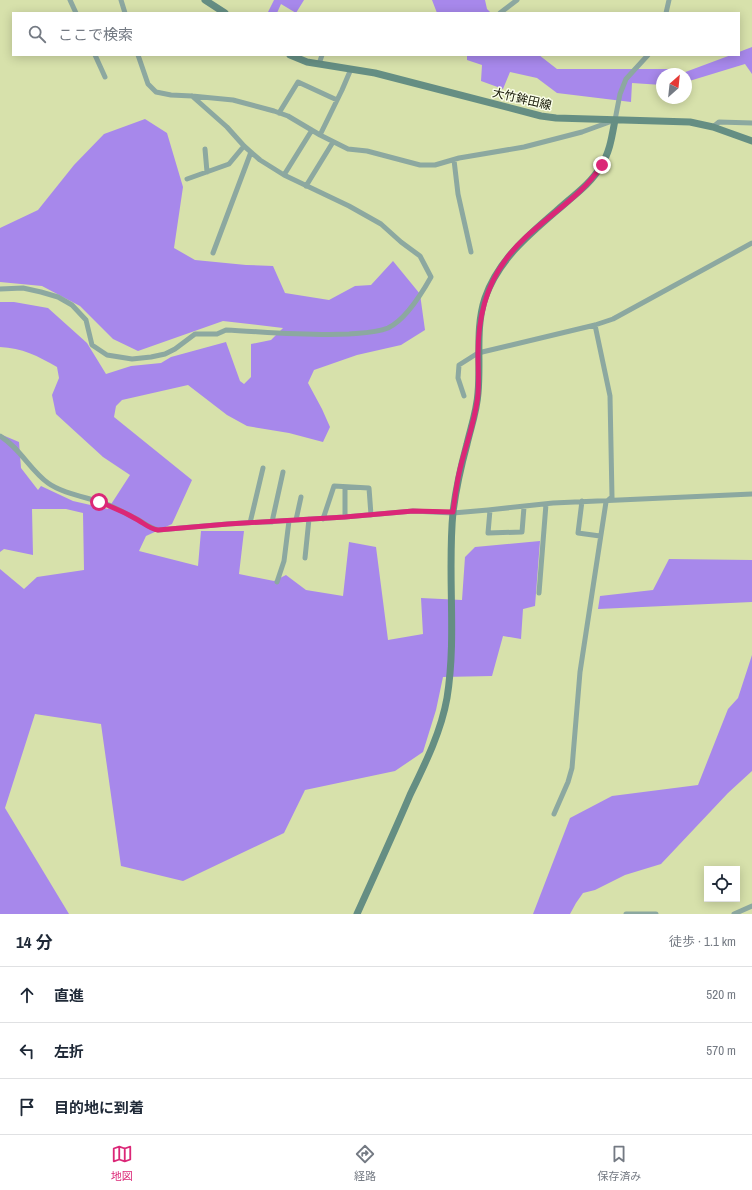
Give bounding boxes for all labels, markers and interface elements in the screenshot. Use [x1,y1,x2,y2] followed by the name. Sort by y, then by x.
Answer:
[12,12,740,56] search box
[26,23,48,45] icon: search
[58,24,133,45] text: ここで検索
[656,68,692,104] north arrow
[491,84,553,114] street label: 大竹鉾田線
[593,156,611,174] route end
[90,493,108,511] route start
[704,866,740,902] map controls
[704,866,740,902] button: locate
[16,930,52,953] text: 14 分
[669,933,736,950] text: 徒歩 · 1.1 km
[16,984,38,1006] icon: ahead
[54,985,84,1006] text: 直進
[706,986,736,1003] text: 520 m
[16,1040,38,1062] icon: left
[54,1041,84,1062] text: 左折
[706,1042,736,1059] text: 570 m
[16,1096,38,1118] icon: arrive
[54,1097,144,1118] text: 目的地に到着
[111,1143,133,1183] tab: 地図
[354,1143,376,1183] tab: 経路
[597,1143,641,1183] tab: 保存済み

